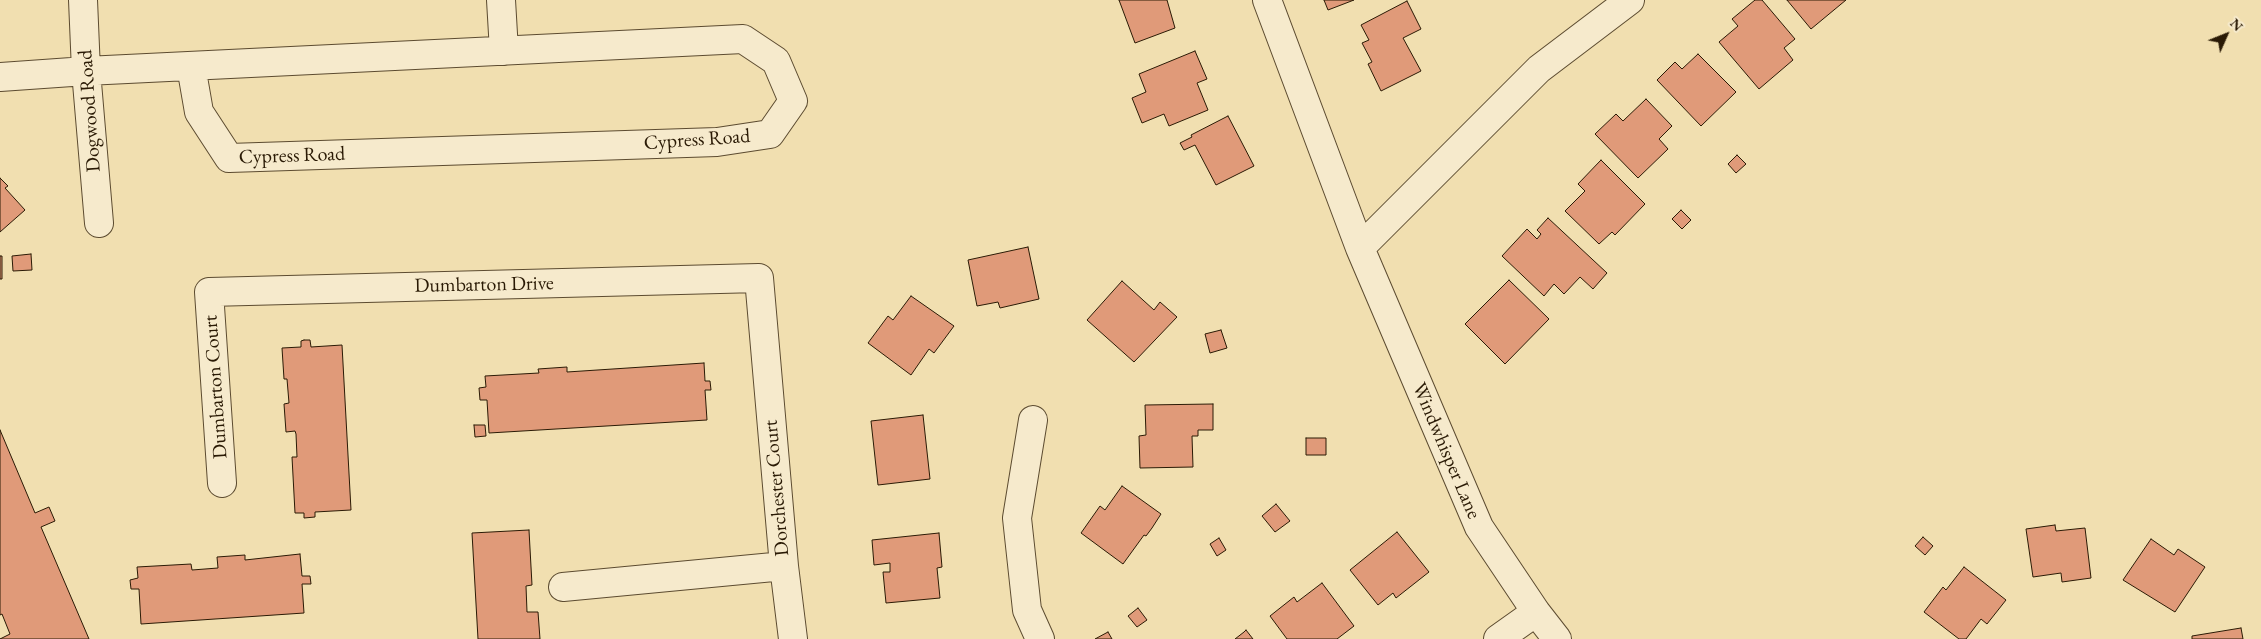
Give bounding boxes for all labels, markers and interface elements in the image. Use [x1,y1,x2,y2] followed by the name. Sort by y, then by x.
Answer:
[2201,10,2251,60] north arrow
[2226,14,2247,35] text: N
[74,49,106,173] street label: Dogwood Road
[643,124,751,156] street label: Cypress Road
[238,142,346,170] street label: Cypress Road
[414,272,554,298] street label: Dumbarton Drive
[199,314,233,460] street label: Dumbarton Court
[1406,379,1486,523] street label: Windwhisper Lane
[759,419,795,557] street label: Dorchester Court

